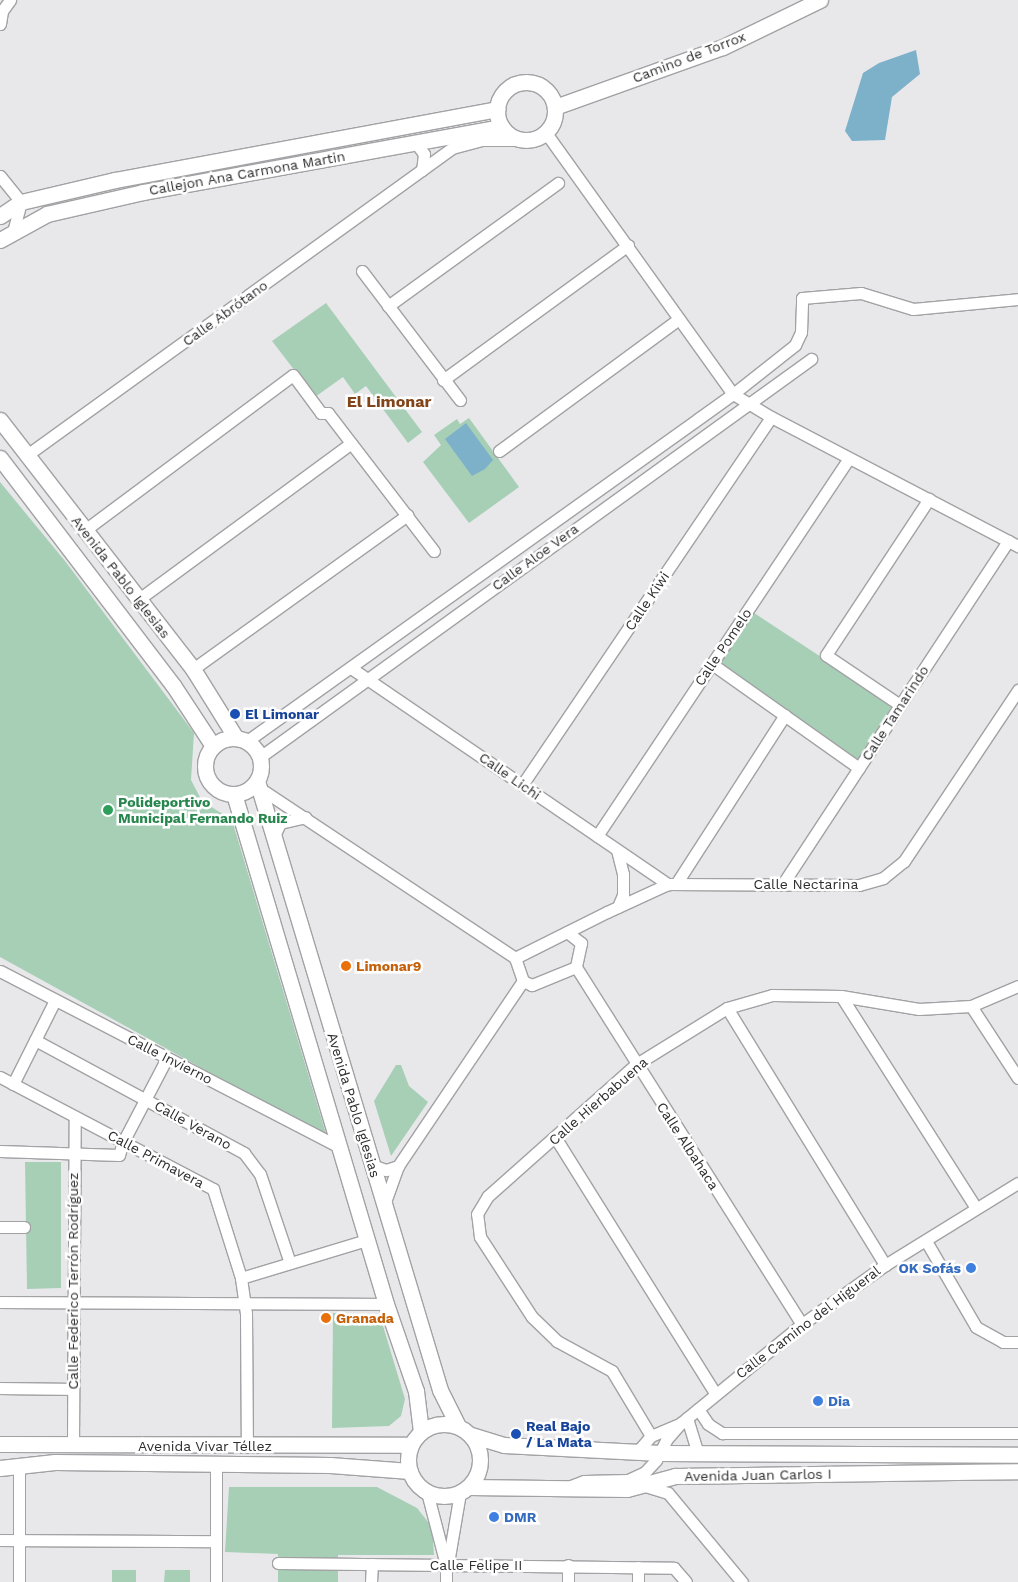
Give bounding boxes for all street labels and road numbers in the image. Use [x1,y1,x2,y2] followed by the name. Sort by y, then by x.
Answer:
[630,28,748,86] street label: Camino de Torrox
[147,147,347,199] street label: Callejon Ana Carmona Martin
[179,276,271,350] street label: Calle Abrótano
[68,512,174,642] street label: Avenida Pablo Iglesias
[488,520,582,594] street label: Calle Aloe Vera
[621,568,673,634] street label: Calle Kiwi
[691,605,755,689] street label: Calle Pomelo
[858,662,932,764] street label: Calle Tamarindo
[476,749,544,803] street label: Calle Lichi
[754,876,858,892] street label: Calle Nectarina
[125,1030,215,1088] street label: Calle Invierno
[324,1030,384,1180] street label: Avenida Pablo Iglesias
[545,1053,651,1149] street label: Calle Hierbabuena
[151,1097,235,1153] street label: Calle Verano
[653,1099,723,1193] street label: Calle Albahaca
[105,1127,207,1191] street label: Calle Primavera
[65,1172,81,1390] street label: Calle Federico Terrón Rodríguez
[732,1262,884,1382] street label: Calle Camino del Higueral
[137,1438,273,1454] street label: Avenida Vivar Téllez
[684,1465,832,1485] street label: Avenida Juan Carlos I
[430,1557,522,1573] street label: Calle Felipe II

